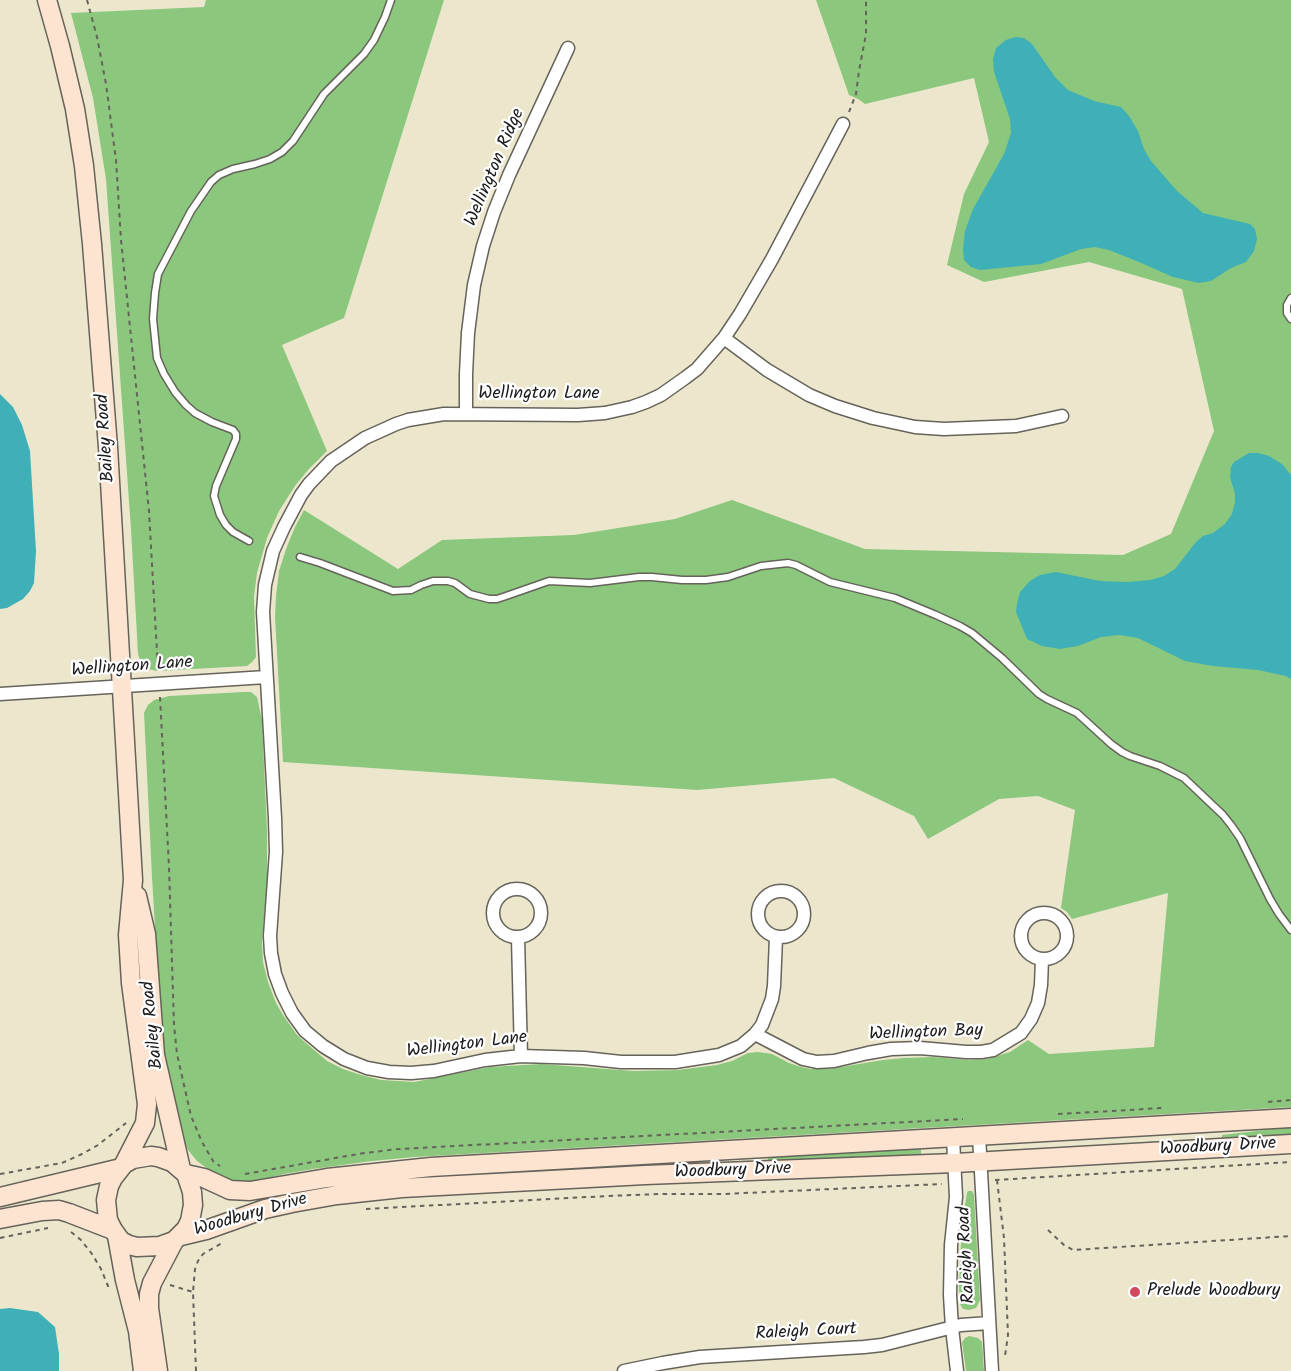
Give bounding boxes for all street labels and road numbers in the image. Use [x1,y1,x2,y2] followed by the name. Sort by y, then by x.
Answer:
[461,106,531,230] street label: Wellington Ridge
[478,384,600,406] street label: Wellington Lane
[93,393,121,483] street label: Bailey Road
[71,653,193,683] street label: Wellington Lane
[139,980,169,1070] street label: Bailey Road
[869,1021,983,1047] street label: Wellington Bay
[405,1028,529,1064] street label: Wellington Lane
[1159,1134,1277,1162] street label: Woodbury Drive
[674,1159,792,1185] street label: Woodbury Drive
[192,1190,310,1242] street label: Woodbury Drive
[955,1206,981,1304] street label: Raleigh Road
[755,1320,857,1346] street label: Raleigh Court

